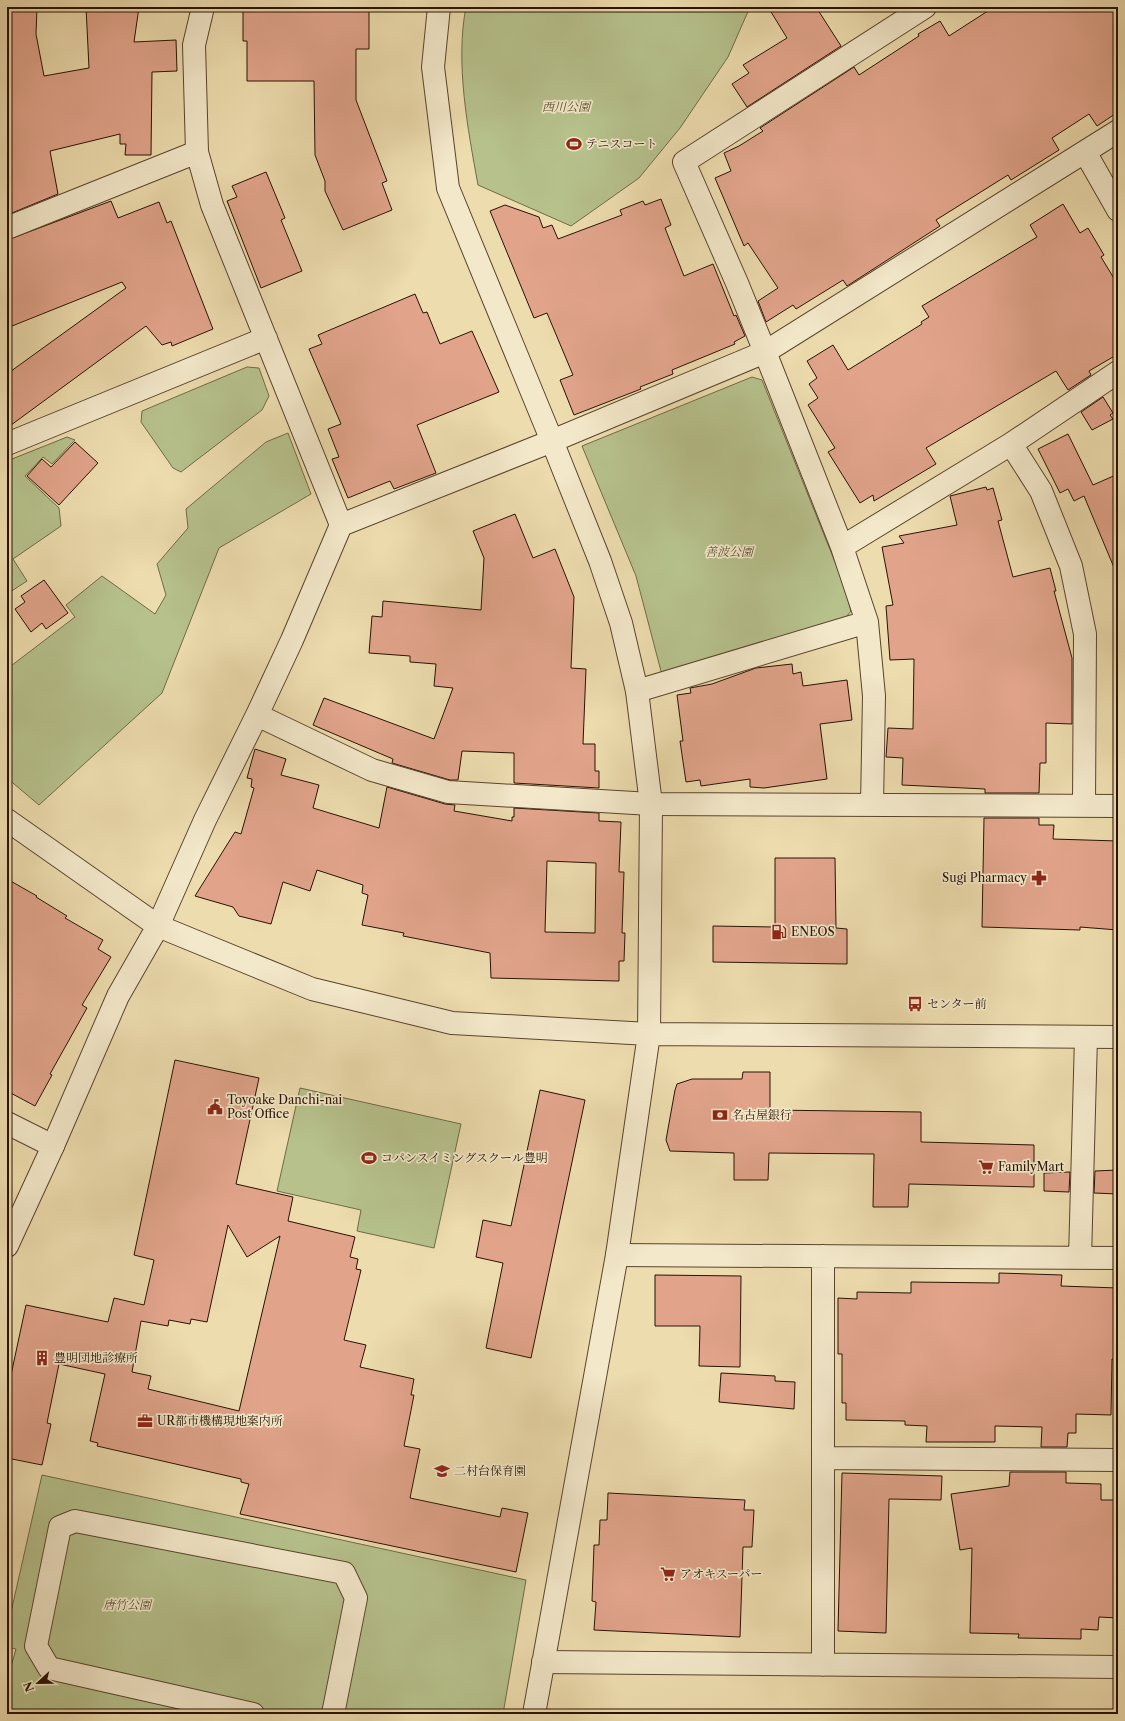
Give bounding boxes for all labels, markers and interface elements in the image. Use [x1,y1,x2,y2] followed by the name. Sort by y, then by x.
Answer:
[542,99,592,114] park label: 西川公園
[565,135,583,153] sports icon: テニスコート
[586,136,658,151] place label: テニスコート
[705,544,755,559] park label: 善波公園
[1030,869,1048,887] pharmacy icon: Sugi Pharmacy
[942,870,1027,885] place label: Sugi Pharmacy
[770,923,788,941] fuel station icon: ENEOS
[791,924,835,939] place label: ENEOS
[906,995,924,1013] bus stop icon: センター前
[927,996,987,1011] place label: センター前
[227,1092,343,1121] place label: Toyoake Danchi-nai Post Office
[206,1098,224,1116] public building icon: Toyoake Danchi-nai Post Office
[711,1106,729,1124] bank icon: 名古屋銀行
[732,1107,792,1122] place label: 名古屋銀行
[360,1149,378,1167] sports icon: コパンスイミングスクール豊明
[381,1150,548,1165] place label: コパンスイミングスクール豊明
[977,1158,995,1176] supermarket icon: FamilyMart
[998,1159,1065,1174] place label: FamilyMart
[33,1349,51,1367] building icon: 豊明団地診療所
[54,1350,138,1365] place label: 豊明団地診療所
[136,1412,154,1430] office icon: UR都市機構現地案内所
[157,1413,283,1428] place label: UR都市機構現地案内所
[433,1462,451,1480] school or university icon: 二村台保育園
[454,1463,526,1478] place label: 二村台保育園
[659,1565,677,1583] supermarket icon: アオキスーパー
[680,1566,762,1581] place label: アオキスーパー
[103,1597,153,1612] park label: 唐竹公園
[18,1663,58,1703] north arrow
[20,1679,37,1694] text: N

